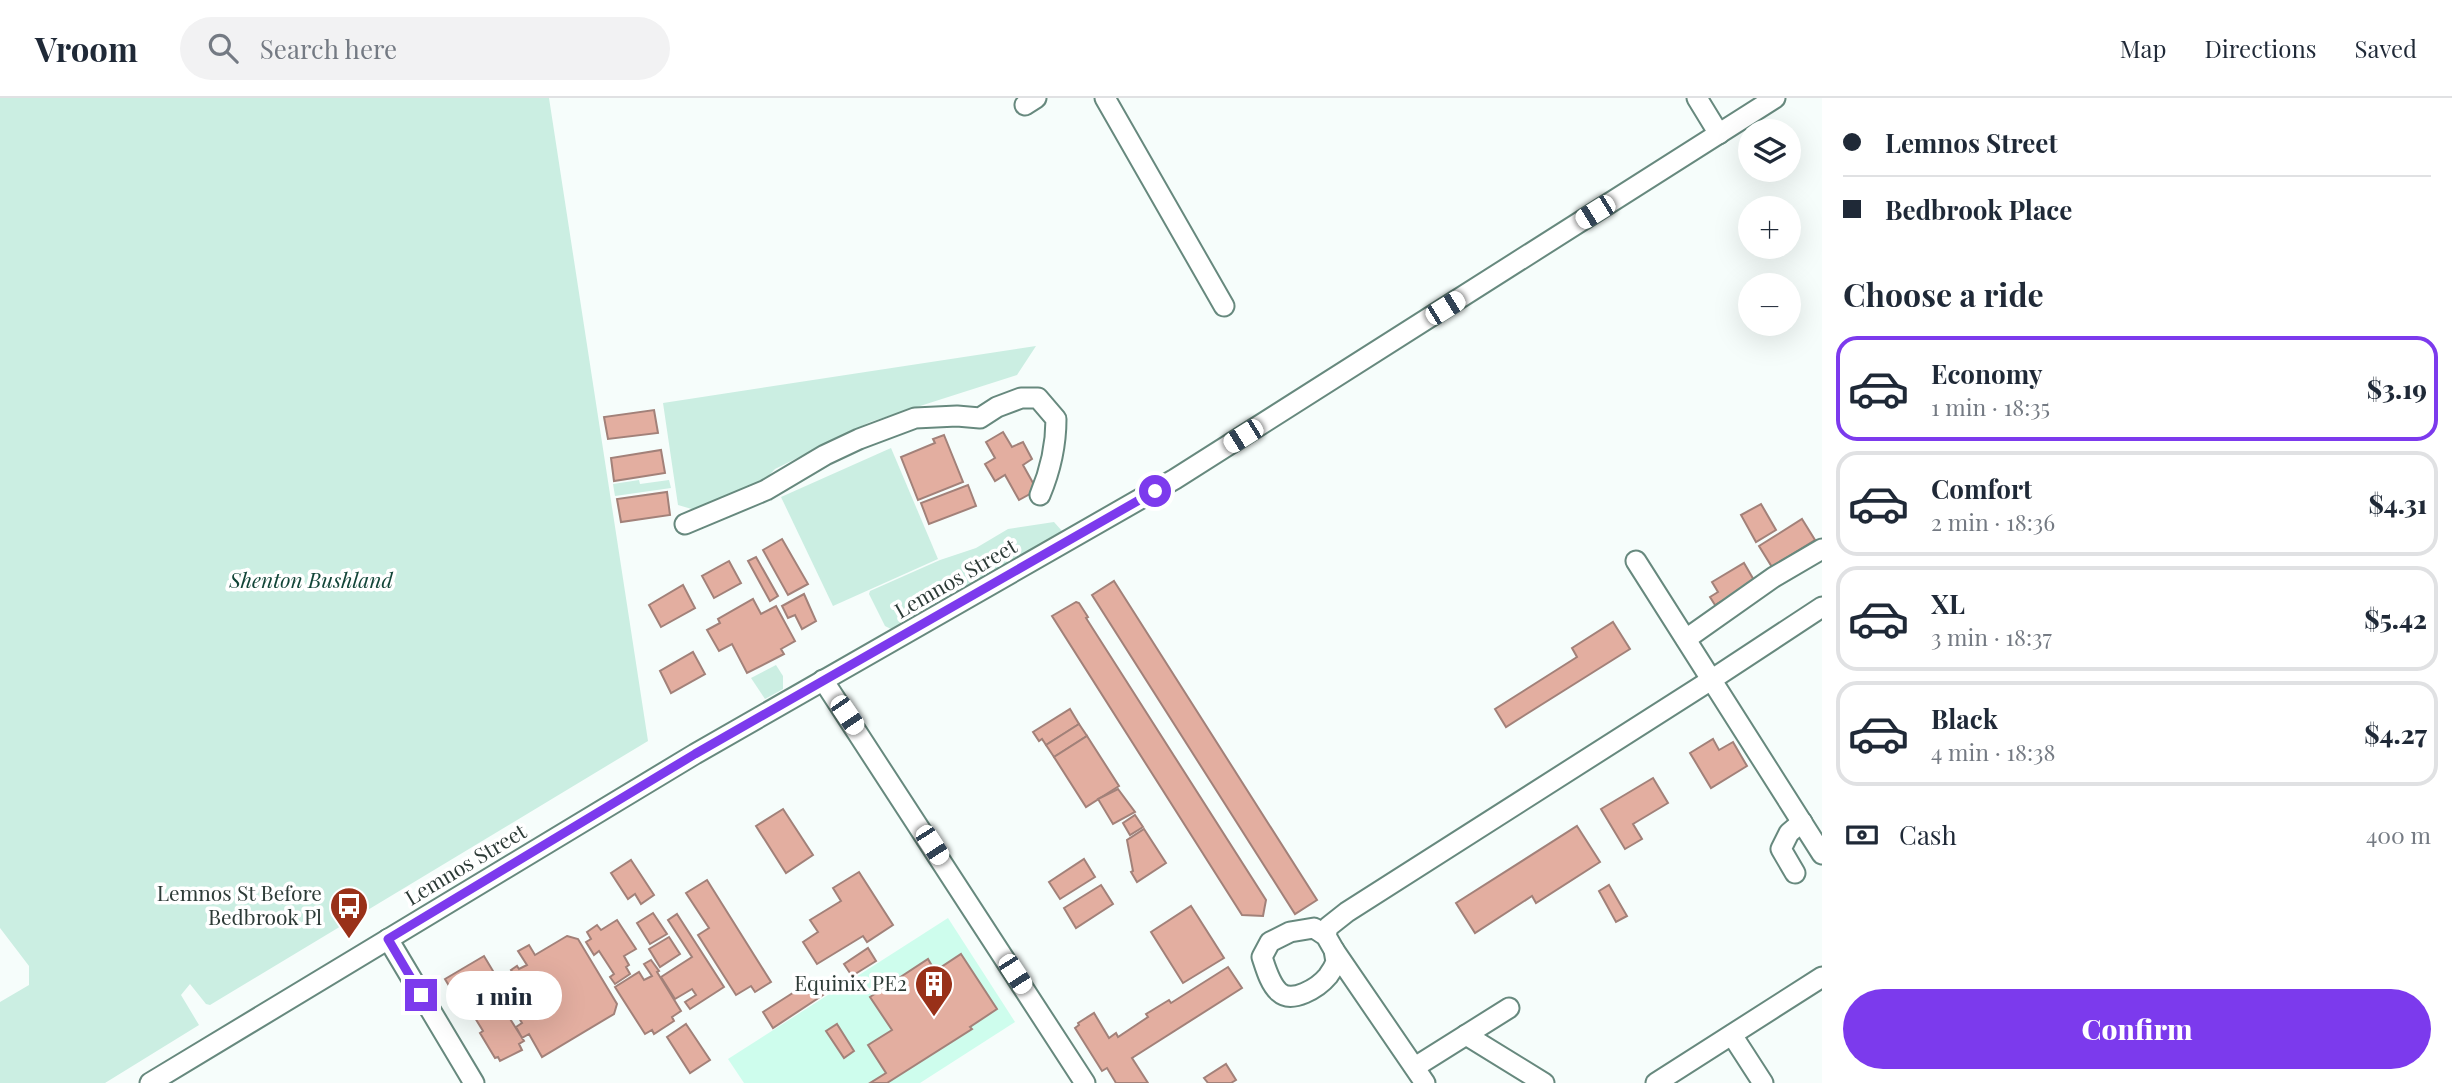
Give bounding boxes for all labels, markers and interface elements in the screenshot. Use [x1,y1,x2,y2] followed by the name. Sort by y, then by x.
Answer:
[180,17,670,80] search box
[35,26,138,70] text: Vroom
[204,29,242,67] icon: search
[260,31,397,66] text: Search here
[2120,32,2166,64] text: Map
[2204,32,2317,64] text: Directions
[2355,32,2417,64] text: Saved
[1738,119,1801,336] map controls
[1738,119,1801,182] button: layers
[1885,125,2058,160] text: Lemnos Street
[1572,192,1619,232] car
[1885,192,2072,227] text: Bedbrook Place
[1738,196,1801,259] button: +
[1843,272,2044,315] text: Choose a ride
[1738,273,1801,336] button: −
[1422,288,1469,328] car
[1931,356,2042,391] text: Economy
[1847,357,1910,420] icon: car
[2367,371,2427,406] text: $3.19
[1931,391,2050,422] text: 1 min · 18:35
[1220,416,1267,456] car
[1931,471,2032,506] text: Comfort
[1847,472,1910,535] icon: car
[1139,475,1171,507] route start
[2368,486,2427,521] text: $4.31
[1931,506,2055,537] text: 2 min · 18:36
[889,531,1022,624] street label: Lemnos Street
[228,565,393,593] park label: Shenton Bushland
[1931,586,1965,621] text: XL
[1847,587,1910,650] icon: car
[2364,601,2427,636] text: $5.42
[1931,621,2052,652] text: 3 min · 18:37
[827,692,868,738] car
[1931,701,1998,736] text: Black
[1847,702,1910,765] icon: car
[2364,716,2427,751] text: $4.27
[1931,736,2055,767] text: 4 min · 18:38
[399,816,531,910] street label: Lemnos Street
[1843,816,1881,854] icon: cash
[1899,817,1957,852] text: Cash
[2366,819,2431,850] text: 400 m
[912,822,953,868] car
[157,878,322,930] place label: Lemnos St Before Bedbrook Pl
[328,885,370,940] bus stop icon: Lemnos St Before Bedbrook Pl
[995,951,1036,997] car
[913,963,955,1018] building icon: Equinix PE2
[794,968,907,996] place label: Equinix PE2
[446,970,561,1020] callout: 1 min
[405,979,437,1011] route end
[476,980,532,1011] text: 1 min
[1843,989,2431,1069] button: Confirm

